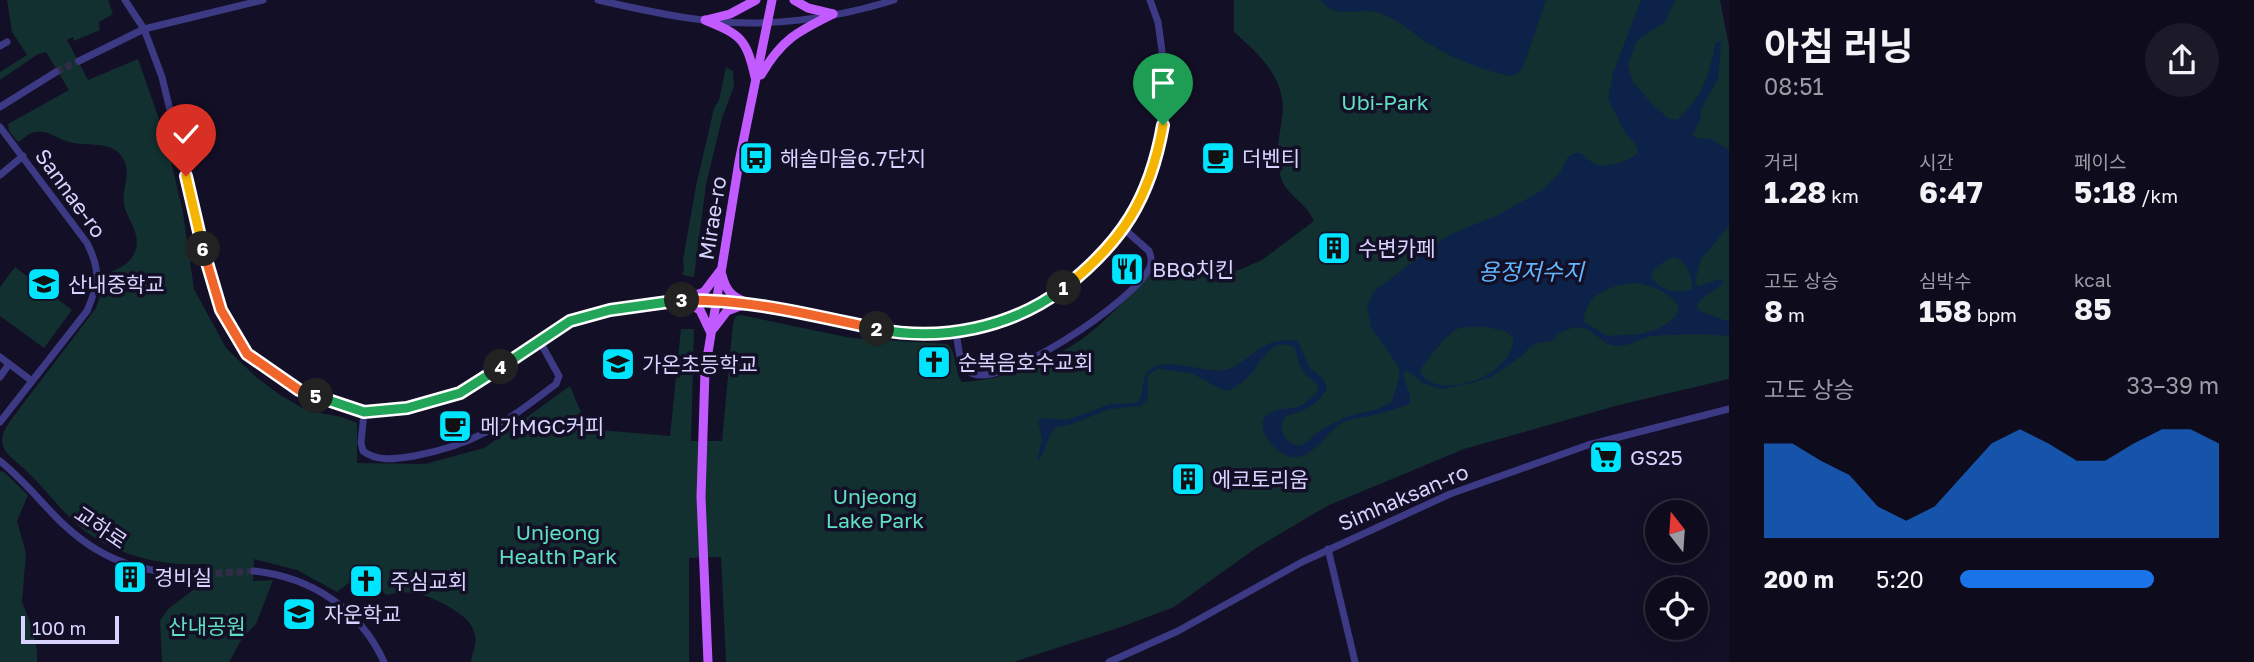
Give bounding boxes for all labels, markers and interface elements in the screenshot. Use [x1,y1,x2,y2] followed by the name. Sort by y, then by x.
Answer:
[1764,23,1913,68] text: 아침 러닝
[2145,23,2219,97] button: share
[1133,53,1193,125] pin
[1144,64,1182,102] icon: arrive
[1764,72,1824,100] text: 08:51
[1341,89,1429,115] park label: Ubi-Park
[156,104,216,176] pin
[167,115,205,153] icon: check
[737,139,775,177] bus stop icon: 해솔마을6.7단지
[1199,139,1237,177] cafe icon: 더벤티
[30,143,112,243] street label: Sannae-ro
[780,145,926,171] place label: 해솔마을6.7단지
[1242,145,1300,171] place label: 더벤티
[1764,150,1799,173] text: 거리
[1919,150,1954,173] text: 시간
[2074,150,2126,173] text: 페이스
[693,174,731,262] street label: Mirae-ro
[1764,174,1827,210] text: 1.28
[1919,174,1983,210] text: 6:47
[2074,174,2137,210] text: 5:18
[1827,184,1859,207] text: km
[2137,184,2178,207] text: /km
[1315,229,1353,267] building icon: 수변카페
[186,232,220,266] pin: 6
[1358,235,1435,261] place label: 수변카페
[196,237,209,260] text: 6
[1108,250,1146,288] restaurant icon: BBQ치킨
[1152,256,1234,282] place label: BBQ치킨
[1478,257,1586,285] water label: 용정저수지
[25,265,63,303] school or university icon: 산내중학교
[2074,268,2112,291] text: kcal
[1764,269,1839,292] text: 고도 상승
[1919,269,1971,292] text: 심박수
[1046,270,1082,306] pin: 1
[68,271,165,297] place label: 산내중학교
[1059,276,1068,299] text: 1
[664,282,700,318] pin: 3
[676,288,687,311] text: 3
[2074,291,2112,327] text: 85
[1764,293,1783,329] text: 8
[1919,293,1972,329] text: 158
[1783,303,1805,326] text: m
[1972,303,2017,326] text: bpm
[860,312,894,346] pin: 2
[871,317,882,340] text: 2
[915,343,953,381] church icon: 순복음호수교회
[599,345,637,383] school or university icon: 가온초등학교
[958,349,1093,375] place label: 순복음호수교회
[484,350,518,384] pin: 4
[642,351,758,377] place label: 가온초등학교
[495,355,506,378] text: 4
[2126,371,2219,399] text: 33–39 m
[1764,375,1854,403] text: 고도 상승
[298,378,334,414] pin: 5
[310,384,321,407] text: 5
[436,407,474,445] cafe icon: 메가MGC커피
[480,413,604,439] place label: 메가MGC커피
[1587,438,1625,476] supermarket icon: GS25
[1630,444,1683,470] place label: GS25
[1334,458,1472,536] street label: Simhaksan-ro
[1169,460,1207,498] building icon: 에코토리움
[1212,466,1309,492] place label: 에코토리움
[826,483,924,533] park label: Unjeong Lake Park
[70,500,132,554] street label: 교하로
[1645,500,1708,564] north arrow
[1645,500,1708,640] map controls
[499,519,617,569] park label: Unjeong Health Park
[111,558,149,596] building icon: 경비실
[347,562,385,600] church icon: 주심교회
[154,564,212,590] place label: 경비실
[1764,565,1834,593] text: 200 m
[1876,565,1924,593] text: 5:20
[390,568,467,594] place label: 주심교회
[1645,577,1708,640] button: locate
[280,595,318,633] school or university icon: 자운학교
[324,601,401,627] place label: 자운학교
[21,613,119,645] scale bar
[168,613,246,639] park label: 산내공원
[32,616,86,639] text: 100 m

